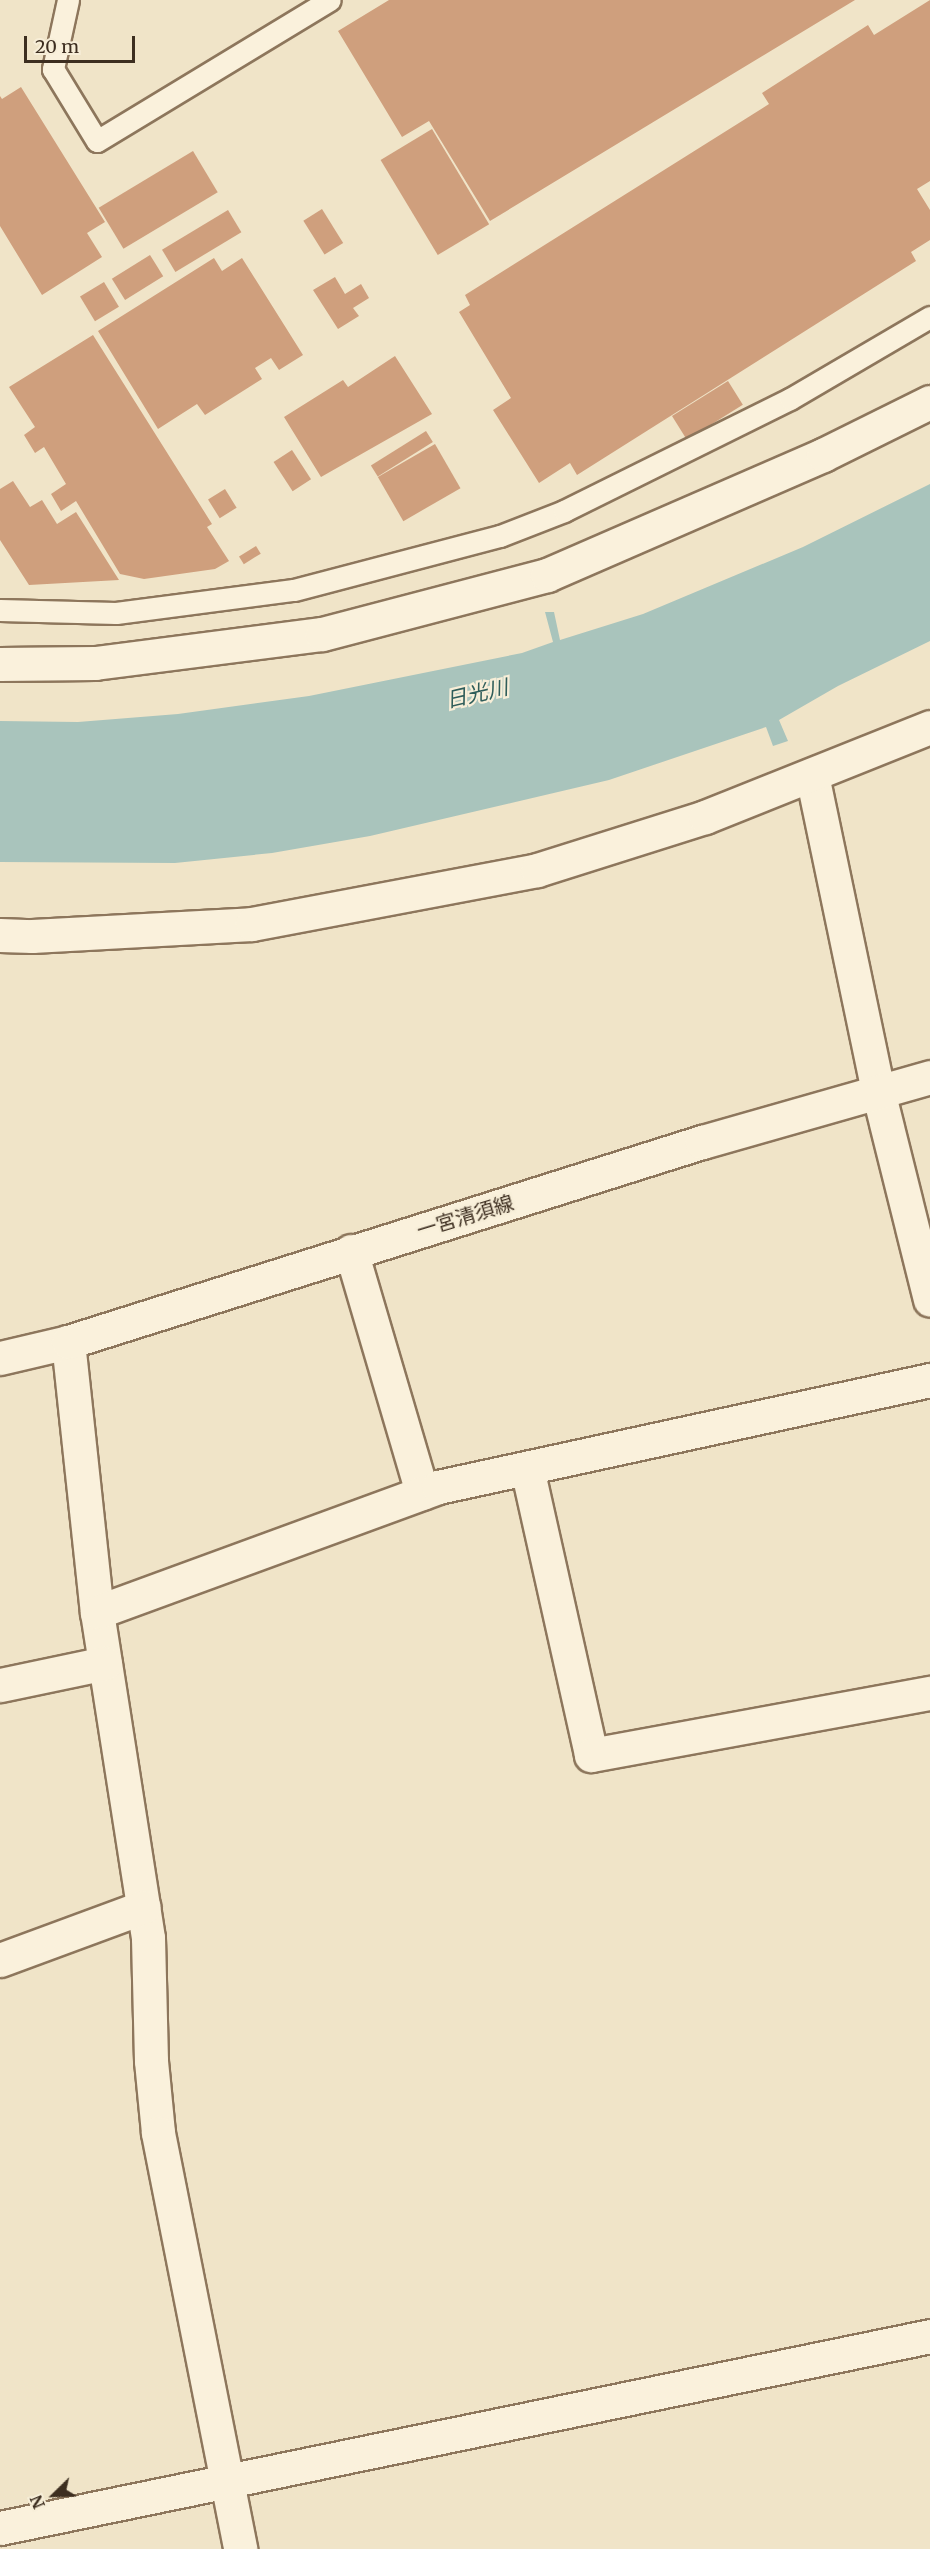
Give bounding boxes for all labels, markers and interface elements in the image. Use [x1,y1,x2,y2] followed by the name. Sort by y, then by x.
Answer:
[27,24,138,62] scale bar
[35,35,79,58] text: 20 m
[443,675,511,713] water label: 日光川
[414,1190,516,1242] street label: 一宮清須線
[24,2465,84,2525] north arrow
[26,2492,49,2512] text: N

